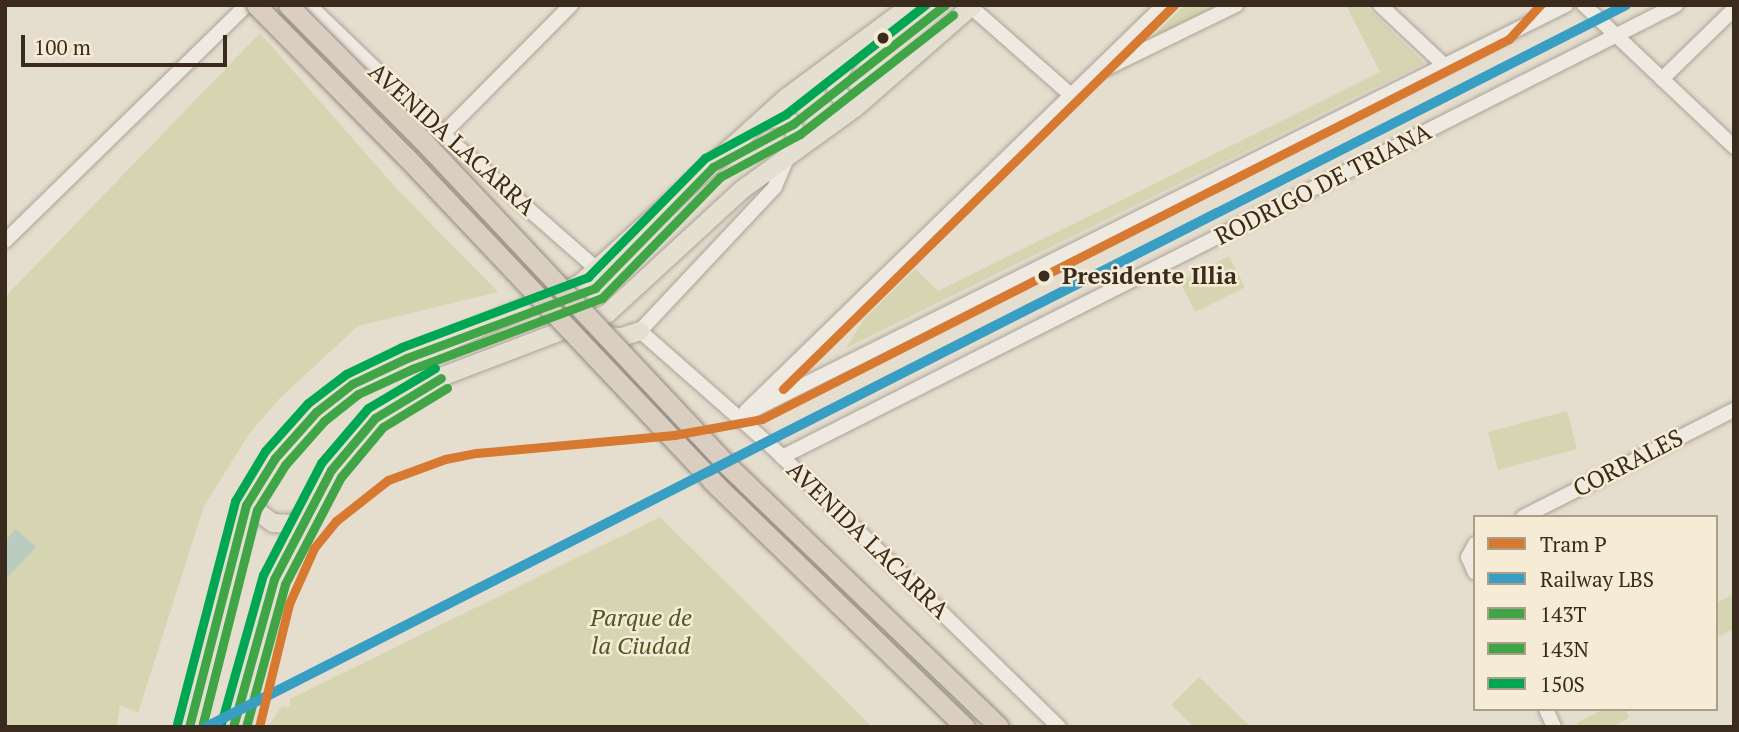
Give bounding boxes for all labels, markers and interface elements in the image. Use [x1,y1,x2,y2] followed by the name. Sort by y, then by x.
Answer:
[24,21,231,65] scale bar
[876,31,890,45] unlabelled marker
[34,33,91,61] text: 100 m
[363,56,541,222] street label: AVENIDA LACARRA
[1210,117,1436,251] street label: RODRIGO DE TRIANA
[1062,262,1237,290] place label: Presidente Illia
[1033,265,1055,287] marker: Presidente Illia
[1568,423,1688,503] street label: CORRALES
[781,455,955,625] street label: AVENIDA LACARRA
[1473,515,1718,711] legend
[1540,530,1607,558] text: Tram P
[1540,565,1654,593] text: Railway LBS
[1540,600,1587,628] text: 143T
[590,604,692,660] park label: Parque de la Ciudad
[1540,635,1589,663] text: 143N
[1540,670,1585,698] text: 150S

